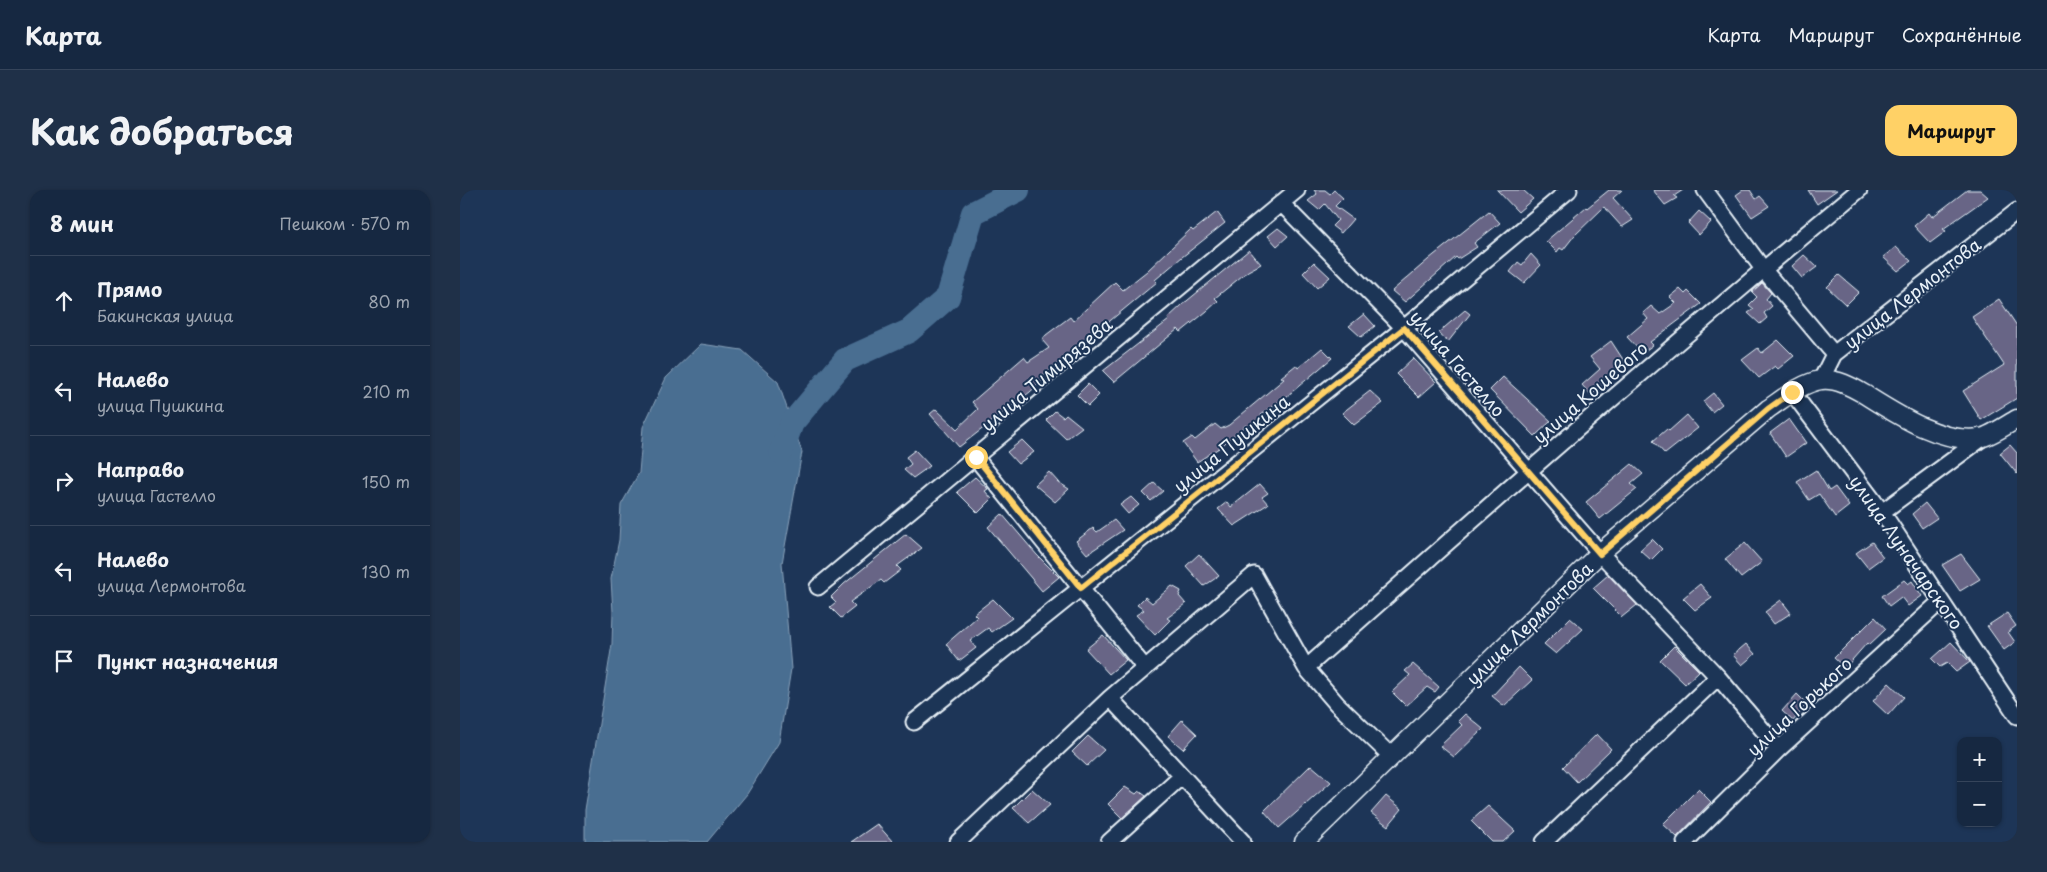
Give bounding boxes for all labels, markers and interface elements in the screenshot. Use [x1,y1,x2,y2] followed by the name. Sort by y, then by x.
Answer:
[25,17,102,53] text: Карта
[1708,21,1760,48] text: Карта
[1788,21,1874,48] text: Маршрут
[1902,21,2022,48] text: Сохранённые
[30,104,294,157] text: Как добраться
[1885,105,2017,156] button: Маршрут
[50,207,114,239] text: 8 мин
[280,211,410,235] text: Пешком · 570 m
[1838,230,1987,355] street label: улица Лермонтова
[97,275,162,303] text: Прямо
[50,287,78,315] icon: ahead
[368,289,410,313] text: 80 m
[97,303,233,327] text: Бакинская улица
[1404,304,1512,422] street label: улица Гастелло
[974,310,1118,437] street label: улица Тимирязева
[1527,334,1653,450] street label: улица Кошевого
[97,365,169,393] text: Налево
[50,377,78,405] icon: left
[362,379,410,403] text: 210 m
[1781,381,1804,404] route end
[1167,387,1296,498] street label: улица Пушкина
[97,393,224,417] text: улица Пушкина
[965,446,988,469] route start
[97,455,184,483] text: Направо
[50,467,78,495] icon: right
[362,469,410,493] text: 150 m
[1843,469,1971,635] street label: улица Луначарского
[97,483,216,507] text: улица Гастелло
[97,545,169,573] text: Налево
[1459,555,1599,691] street label: улица Лермонтова
[50,557,78,585] icon: left
[362,559,410,583] text: 130 m
[97,573,246,597] text: улица Лермонтова
[50,647,78,675] icon: arrive
[97,647,278,675] text: Пункт назначения
[1740,650,1858,762] street label: улица Горького
[1957,737,2002,827] map controls
[1957,737,2002,782] button: +
[1957,782,2002,827] button: −

